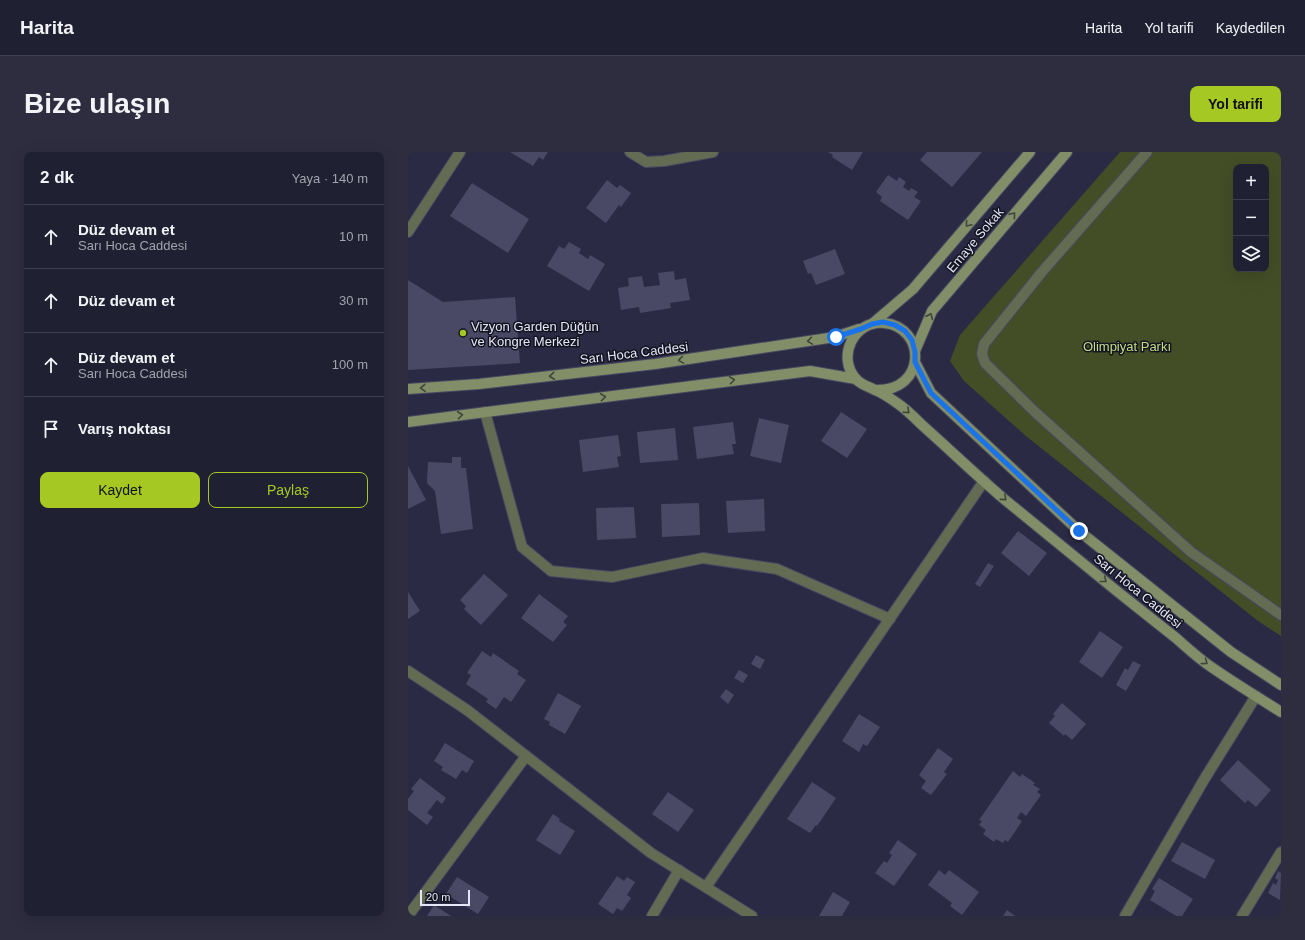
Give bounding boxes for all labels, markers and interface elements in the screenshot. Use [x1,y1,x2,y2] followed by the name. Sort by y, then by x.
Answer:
[20,17,74,38] text: Harita
[1085,20,1122,36] text: Harita
[1144,20,1194,36] text: Yol tarifi
[1216,20,1285,36] text: Kaydedilen
[1190,86,1281,122] button: Yol tarifi
[24,88,170,119] text: Bize ulaşın
[1233,164,1269,272] map controls
[1233,164,1269,200] button: +
[40,168,74,187] text: 2 dk
[292,171,368,186] text: Yaya · 140 m
[1233,200,1269,236] button: −
[943,204,1007,276] street label: Emaye Sokak
[1008,213,1015,220] one-way arrow
[966,220,973,227] one-way arrow
[78,221,175,238] text: Düz devam et
[40,226,62,248] icon: ahead
[339,229,368,244] text: 10 m
[1233,236,1269,272] button: layers
[78,238,187,253] text: Sarı Hoca Caddesi
[40,290,62,312] icon: ahead
[78,292,175,309] text: Düz devam et
[339,293,368,308] text: 30 m
[925,312,933,320] one-way arrow
[471,319,599,349] place label: Vizyon Garden Düğün ve Kongre Merkezi
[458,328,468,338] marker: Vizyon Garden Düğün ve Kongre Merkezi
[827,328,845,346] route start
[806,336,813,345] one-way arrow
[579,339,689,367] street label: Sarı Hoca Caddesi
[1083,339,1171,354] park label: Olimpiyat Parkı
[78,349,175,366] text: Düz devam et
[40,354,62,376] icon: ahead
[678,355,684,364] one-way arrow
[332,357,368,372] text: 100 m
[78,366,187,381] text: Sarı Hoca Caddesi
[549,371,555,380] one-way arrow
[729,376,735,385] one-way arrow
[420,384,426,393] one-way arrow
[600,392,606,401] one-way arrow
[902,406,910,414] one-way arrow
[457,410,463,419] one-way arrow
[40,418,62,440] icon: arrive
[78,420,171,437] text: Varış noktası
[40,472,200,508] button: Kaydet
[208,472,368,508] button: Paylaş
[999,494,1006,501] one-way arrow
[1070,522,1088,540] route end
[1091,551,1185,631] street label: Sarı Hoca Caddesi
[1100,576,1107,583] one-way arrow
[1201,657,1208,664] one-way arrow
[420,888,470,907] scale bar
[426,891,450,903] text: 20 m

